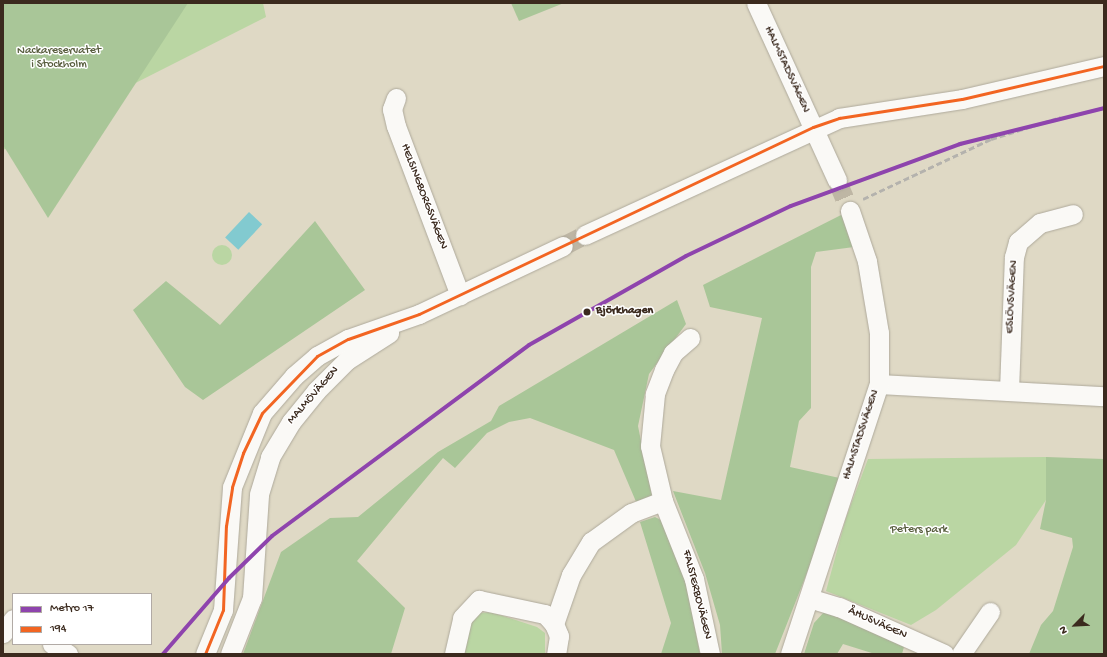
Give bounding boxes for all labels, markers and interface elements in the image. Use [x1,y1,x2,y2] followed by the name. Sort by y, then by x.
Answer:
[760,24,812,116] street label: HALMSTADSVÄGEN
[17,45,101,73] park label: Nackareservatet i Stockholm
[396,142,450,252] street label: HELSINGBORGSVÄGEN
[1004,260,1022,334] street label: ESLÖVSVÄGEN
[596,305,653,319] place label: Björkhagen
[581,306,593,318] marker: Björkhagen
[285,364,343,428] street label: MALMÖVÄGEN
[841,388,883,482] street label: HALMSTADSVÄGEN
[890,524,948,538] park label: Peters park
[678,549,714,641] street label: FALSTERBOVÄGEN
[12,593,152,645] legend
[50,602,94,616] text: Metro 17
[845,605,909,643] street label: ÅHUSVÄGEN
[1055,605,1095,645] north arrow
[50,622,67,636] text: 194
[1057,624,1071,636] text: N

